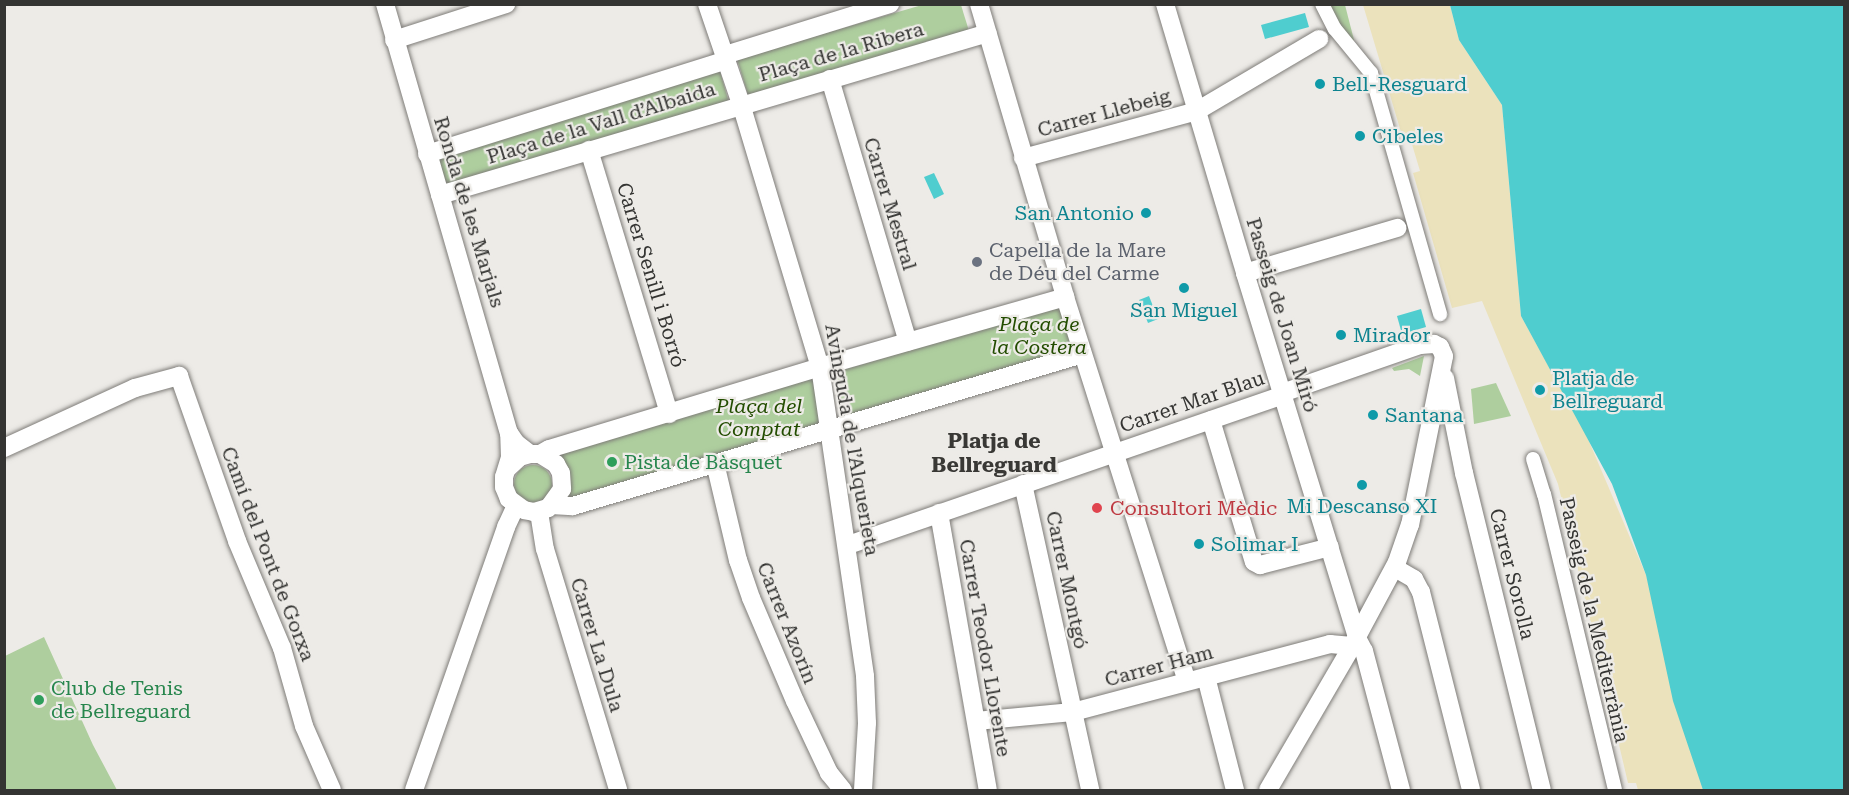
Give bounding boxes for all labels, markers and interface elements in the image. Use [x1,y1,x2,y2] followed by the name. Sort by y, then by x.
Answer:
[756,17,926,87] street label: Plaça de la Ribera
[1332,72,1467,96] place label: Bell-Resguard
[484,77,718,169] street label: Plaça de la Vall d’Albaida
[1313,77,1327,91] marker: Bell-Resguard
[1035,84,1173,142] street label: Carrer Llebeig
[429,114,509,310] street label: Ronda de les Marjals
[1372,124,1443,148] place label: Cibeles
[1353,129,1367,143] marker: Cibeles
[858,135,922,273] street label: Carrer Mestral
[611,180,691,370] street label: Carrer Senill i Borró
[1015,201,1134,225] place label: San Antonio
[1139,206,1153,220] marker: San Antonio
[1241,215,1323,415] street label: Passeig de Joan Miró
[989,238,1166,285] place label: Capella de la Mare de Déu del Carme
[970,255,984,269] marker: Capella de la Mare de Déu del Carme
[1177,281,1191,295] marker: San Miguel
[1130,298,1238,322] place label: San Miguel
[991,313,1087,360] park label: Plaça de la Costera
[820,322,884,558] street label: Avinguda de l’Alquerieta
[1353,323,1430,347] place label: Mirador
[1334,328,1348,342] marker: Mirador
[1116,366,1268,438] street label: Carrer Mar Blau
[1552,366,1663,413] place label: Platja de Bellreguard
[1533,383,1547,397] marker: Platja de Bellreguard
[716,395,802,442] park label: Plaça del Comptat
[1385,403,1463,427] place label: Santana
[1366,408,1380,422] marker: Santana
[931,428,1057,478] district label: Platja de Bellreguard
[216,443,320,665] street label: Camí del Pont de Gorxa
[624,450,782,474] place label: Pista de Bàsquet
[605,455,619,469] marker: Pista de Bàsquet
[1355,478,1369,492] marker: Mi Descanso XI
[1287,494,1437,518] place label: Mi Descanso XI
[1554,495,1634,745] street label: Passeig de la Mediterrània
[1110,496,1277,520] place label: Consultori Mèdic
[1088,499,1106,517] marker: Consultori Mèdic
[1484,506,1540,642] street label: Carrer Sorolla
[1041,509,1093,651] street label: Carrer Montgó
[1211,532,1298,556] place label: Solimar I
[954,537,1016,759] street label: Carrer Teodor Llorente
[1192,537,1206,551] marker: Solimar I
[752,559,822,687] street label: Carrer Azorín
[565,575,629,715] street label: Carrer La Dula
[1102,640,1216,692] street label: Carrer Ham
[51,676,191,723] place label: Club de Tenis de Bellreguard
[32,693,46,707] marker: Club de Tenis de Bellreguard

